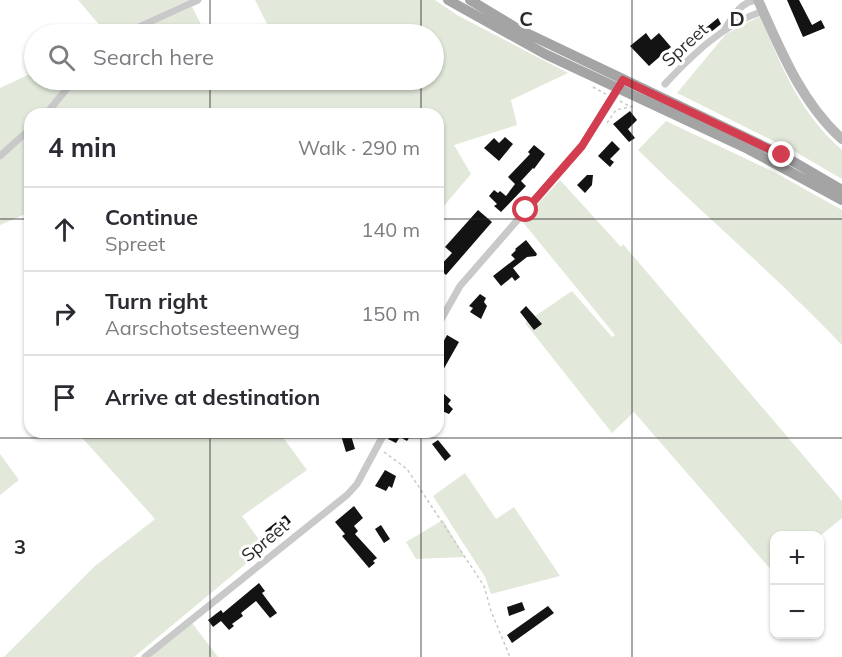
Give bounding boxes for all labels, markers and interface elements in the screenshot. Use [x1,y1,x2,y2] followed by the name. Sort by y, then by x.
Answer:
[519,6,533,31] text: C
[729,6,745,31] text: D
[657,18,713,71] street label: Spreet
[24,24,444,90] search box
[45,41,78,74] icon: search
[93,43,214,71] text: Search here
[48,131,117,164] text: 4 min
[298,135,420,160] text: Walk · 290 m
[768,141,794,167] route end
[512,196,538,222] route start
[105,203,198,231] text: Continue
[48,213,81,246] icon: ahead
[361,217,420,242] text: 140 m
[105,231,165,256] text: Spreet
[105,287,208,315] text: Turn right
[48,297,81,330] icon: right
[361,301,420,326] text: 150 m
[105,315,300,340] text: Aarschotsesteenweg
[48,381,81,414] icon: arrive
[105,383,320,411] text: Arrive at destination
[236,515,293,567] street label: Spreet
[770,531,824,639] map controls
[770,531,824,585] button: +
[14,534,26,559] text: 3
[770,585,824,639] button: −

